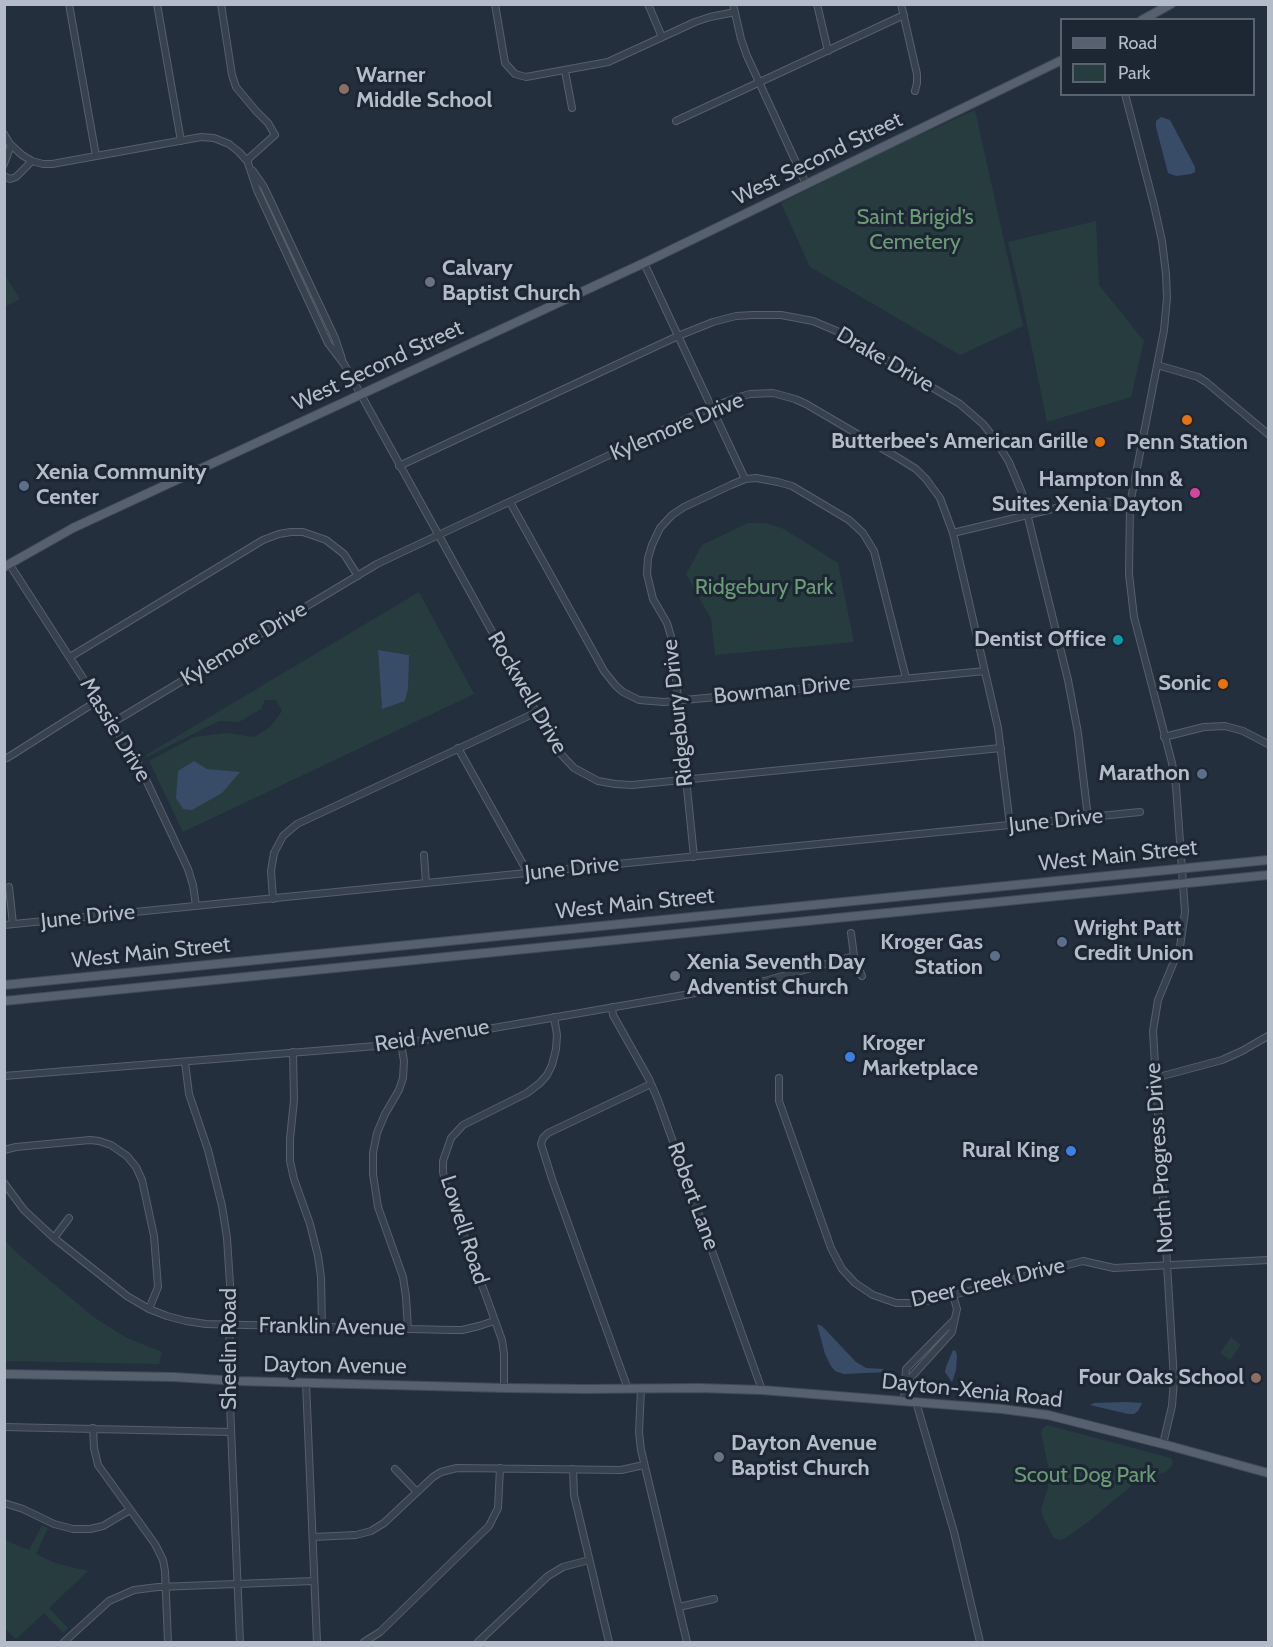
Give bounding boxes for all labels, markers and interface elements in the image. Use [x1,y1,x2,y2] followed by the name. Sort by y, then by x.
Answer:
[1060,18,1255,96] legend
[1118,32,1157,54] text: Road
[1118,62,1150,84] text: Park
[356,63,492,114] place label: Warner Middle School
[337,82,351,96] marker: Warner Middle School
[729,107,907,211] street label: West Second Street
[857,205,973,256] park label: Saint Brigid’s Cemetery
[442,256,581,308] place label: Calvary Baptist Church
[423,275,437,289] marker: Calvary Baptist Church
[289,315,467,417] street label: West Second Street
[832,322,938,398] street label: Drake Drive
[606,387,748,467] street label: Kylemore Drive
[1180,413,1194,427] marker: Penn Station
[831,429,1088,455] place label: Butterbee's American Grille
[1126,430,1248,456] place label: Penn Station
[1093,435,1107,449] marker: Butterbee's American Grille
[36,460,207,512] place label: Xenia Community Center
[992,467,1183,518] place label: Hampton Inn & Suites Xenia Dayton
[17,479,31,493] marker: Xenia Community Center
[1188,486,1202,500] marker: Hampton Inn & Suites Xenia Dayton
[695,575,833,601] park label: Ridgebury Park
[176,596,312,692] street label: Kylemore Drive
[481,627,573,759] street label: Rockwell Drive
[974,627,1106,653] place label: Dentist Office
[1111,633,1125,647] marker: Dentist Office
[657,638,699,788] street label: Ridgebury Drive
[712,670,852,710] street label: Bowman Drive
[1158,671,1211,697] place label: Sonic
[74,673,156,787] street label: Massie Drive
[1216,677,1230,691] marker: Sonic
[1099,761,1190,787] place label: Marathon
[1195,767,1209,781] marker: Marathon
[1008,803,1104,839] street label: June Drive
[1037,835,1199,877] street label: West Main Street
[524,851,620,887] street label: June Drive
[554,883,716,925] street label: West Main Street
[40,899,136,935] street label: June Drive
[1074,916,1194,968] place label: Wright Patt Credit Union
[880,930,983,981] place label: Kroger Gas Station
[70,932,232,974] street label: West Main Street
[1055,935,1069,949] marker: Wright Patt Credit Union
[988,949,1002,963] marker: Kroger Gas Station
[687,950,865,1002] place label: Xenia Seventh Day Adventist Church
[668,969,682,983] marker: Xenia Seventh Day Adventist Church
[373,1014,491,1058] street label: Reid Avenue
[862,1031,978,1082] place label: Kroger Marketplace
[843,1050,857,1064] marker: Kroger Marketplace
[1140,1062,1180,1254] street label: North Progress Drive
[661,1138,725,1254] street label: Robert Lane
[962,1138,1059,1164] place label: Rural King
[1064,1144,1078,1158] marker: Rural King
[434,1172,494,1288] street label: Lowell Road
[909,1252,1067,1314] street label: Deer Creek Drive
[217,1288,243,1410] street label: Sheelin Road
[258,1313,406,1341] street label: Franklin Avenue
[263,1352,407,1380] street label: Dayton Avenue
[1078,1365,1244,1391] place label: Four Oaks School
[880,1368,1064,1414] street label: Dayton-Xenia Road
[1249,1371,1263,1385] marker: Four Oaks School
[731,1431,877,1482] place label: Dayton Avenue Baptist Church
[712,1450,726,1464] marker: Dayton Avenue Baptist Church
[1014,1463,1156,1489] park label: Scout Dog Park

